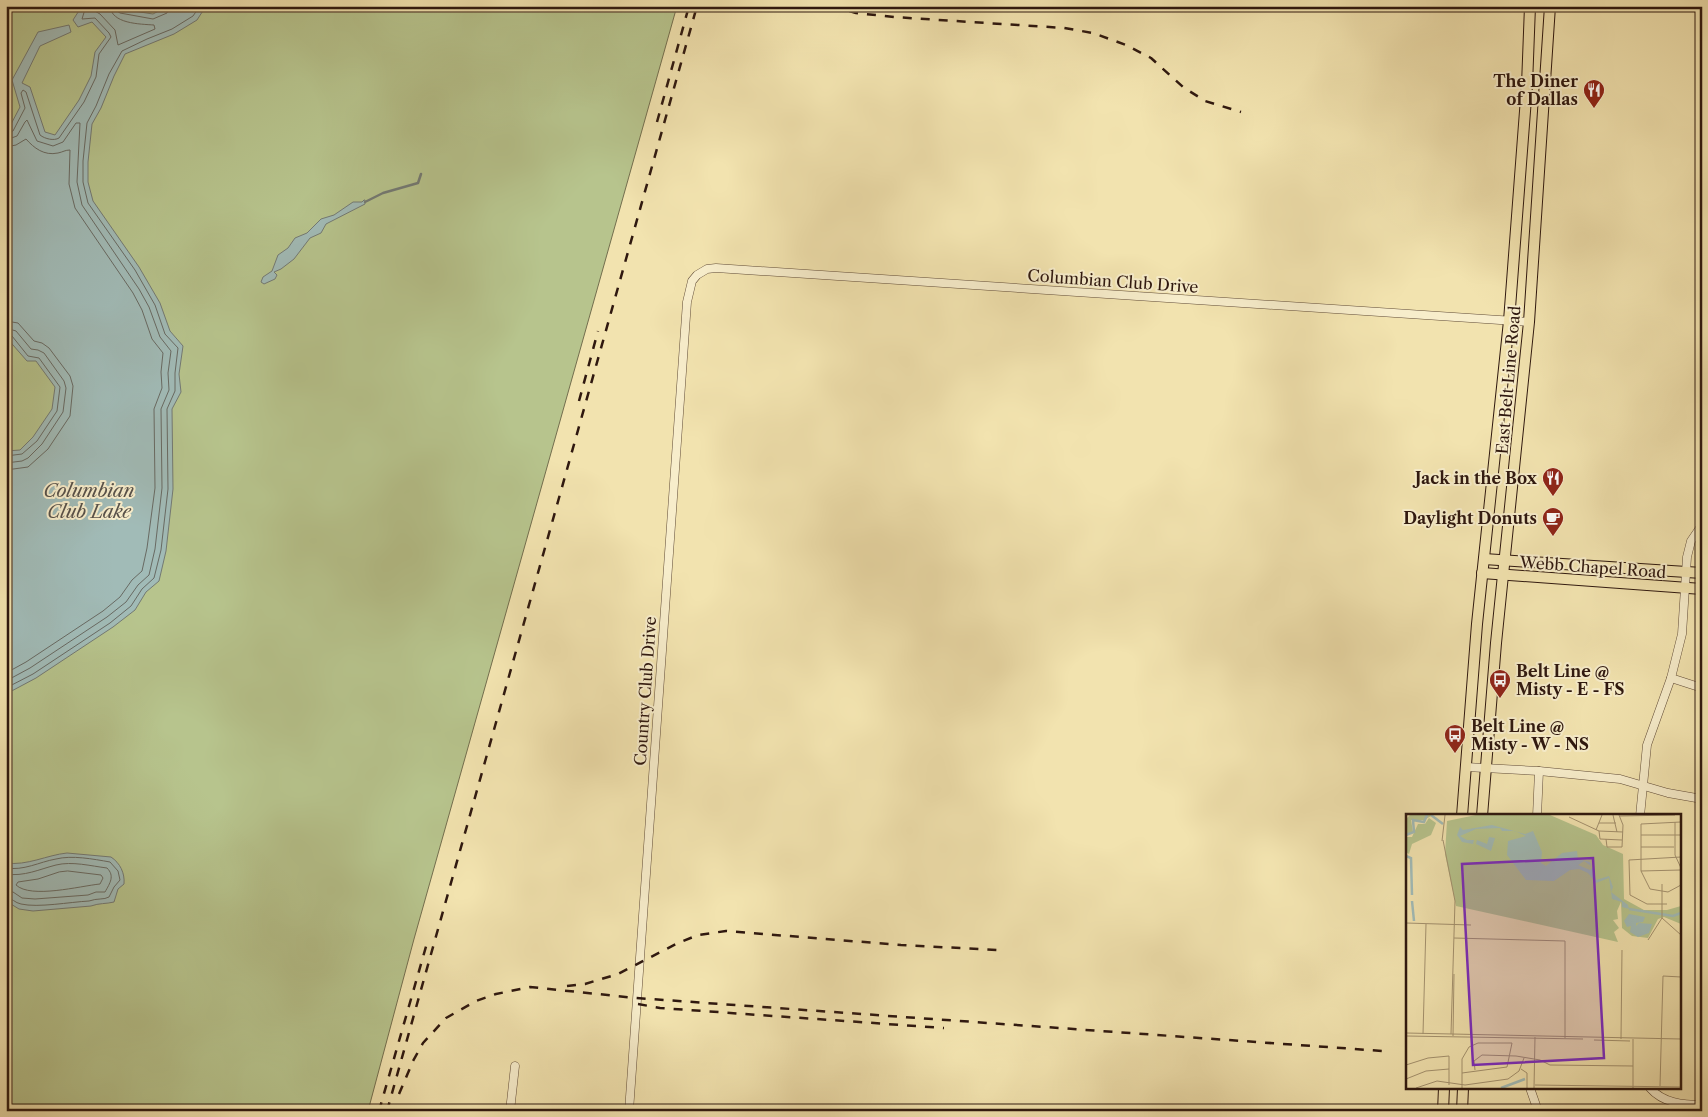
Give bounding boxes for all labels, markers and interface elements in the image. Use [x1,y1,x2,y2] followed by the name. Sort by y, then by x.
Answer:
[1493,71,1578,109] place label: The Diner of Dallas
[1582,78,1606,109] restaurant icon: The Diner of Dallas
[1027,265,1199,297] street label: Columbian Club Drive
[1492,305,1524,455] street label: East Belt Line Road
[1541,466,1565,497] restaurant icon: Jack in the Box
[1412,468,1538,488] place label: Jack in the Box
[44,480,135,523] water label: Columbian Club Lake
[1541,506,1565,537] cafe icon: Daylight Donuts
[1403,508,1537,528] place label: Daylight Donuts
[1518,552,1667,582] street label: Webb Chapel Road
[630,616,660,766] street label: Country Club Drive
[1516,661,1625,699] place label: Belt Line @ Misty - E - FS
[1488,668,1512,699] bus stop icon: Belt Line @ Misty - E - FS
[1471,716,1589,754] place label: Belt Line @ Misty - W - NS
[1443,723,1467,754] bus stop icon: Belt Line @ Misty - W - NS
[1406,814,1680,1090] inset map

